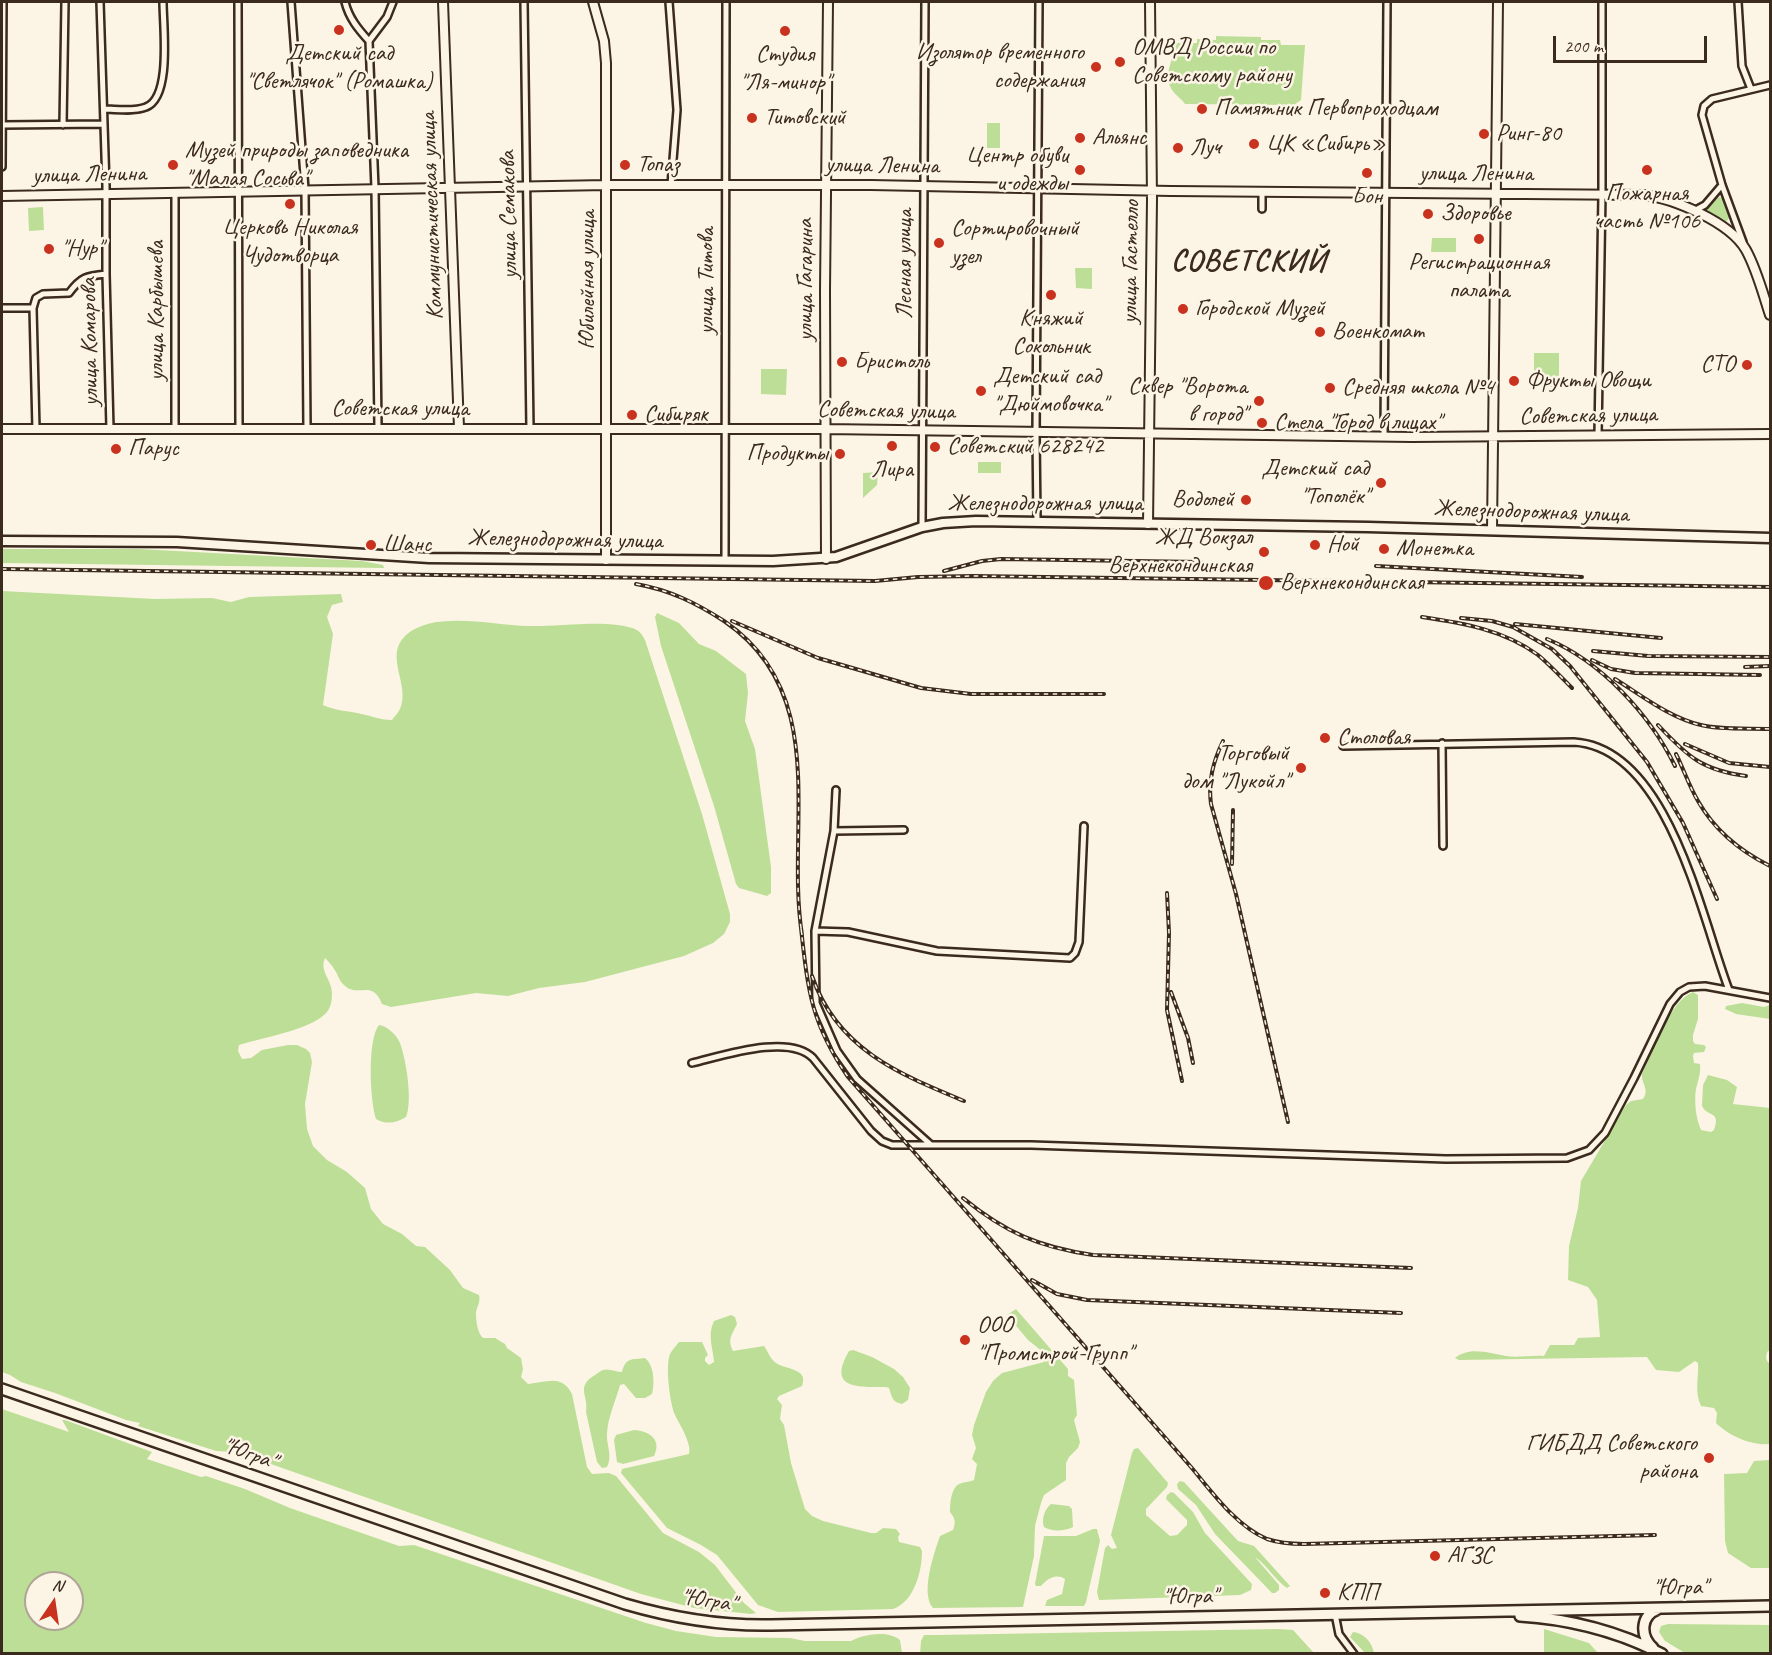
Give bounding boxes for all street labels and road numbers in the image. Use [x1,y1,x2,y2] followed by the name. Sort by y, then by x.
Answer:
[414,112,450,320] street label: Коммунистическая улица
[493,151,525,279] street label: улица Семакова
[825,151,939,181] street label: улица Ленина
[32,160,146,190] street label: улица Ленина
[1419,160,1533,188] street label: улица Ленина
[1116,200,1146,324] street label: улица Гастелло
[891,209,919,319] street label: Лесная улица
[574,211,602,349] street label: Юбилейная улица
[792,219,820,341] street label: улица Гагарина
[693,228,721,334] street label: улица Титова
[143,241,171,381] street label: улица Карбышева
[74,277,106,407] street label: улица Комарова
[331,395,469,423] street label: Советская улица
[817,395,955,427] street label: Советская улица
[1519,400,1657,432] street label: Советская улица
[947,490,1143,518] street label: Железнодорожная улица
[1433,494,1629,530] street label: Железнодорожная улица
[467,524,663,556] street label: Железнодорожная улица
[218,1431,280,1477] street label: "Югра"
[1652,1573,1708,1603] street label: "Югра"
[1162,1582,1218,1612] street label: "Югра"
[679,1583,737,1619] street label: "Югра"

